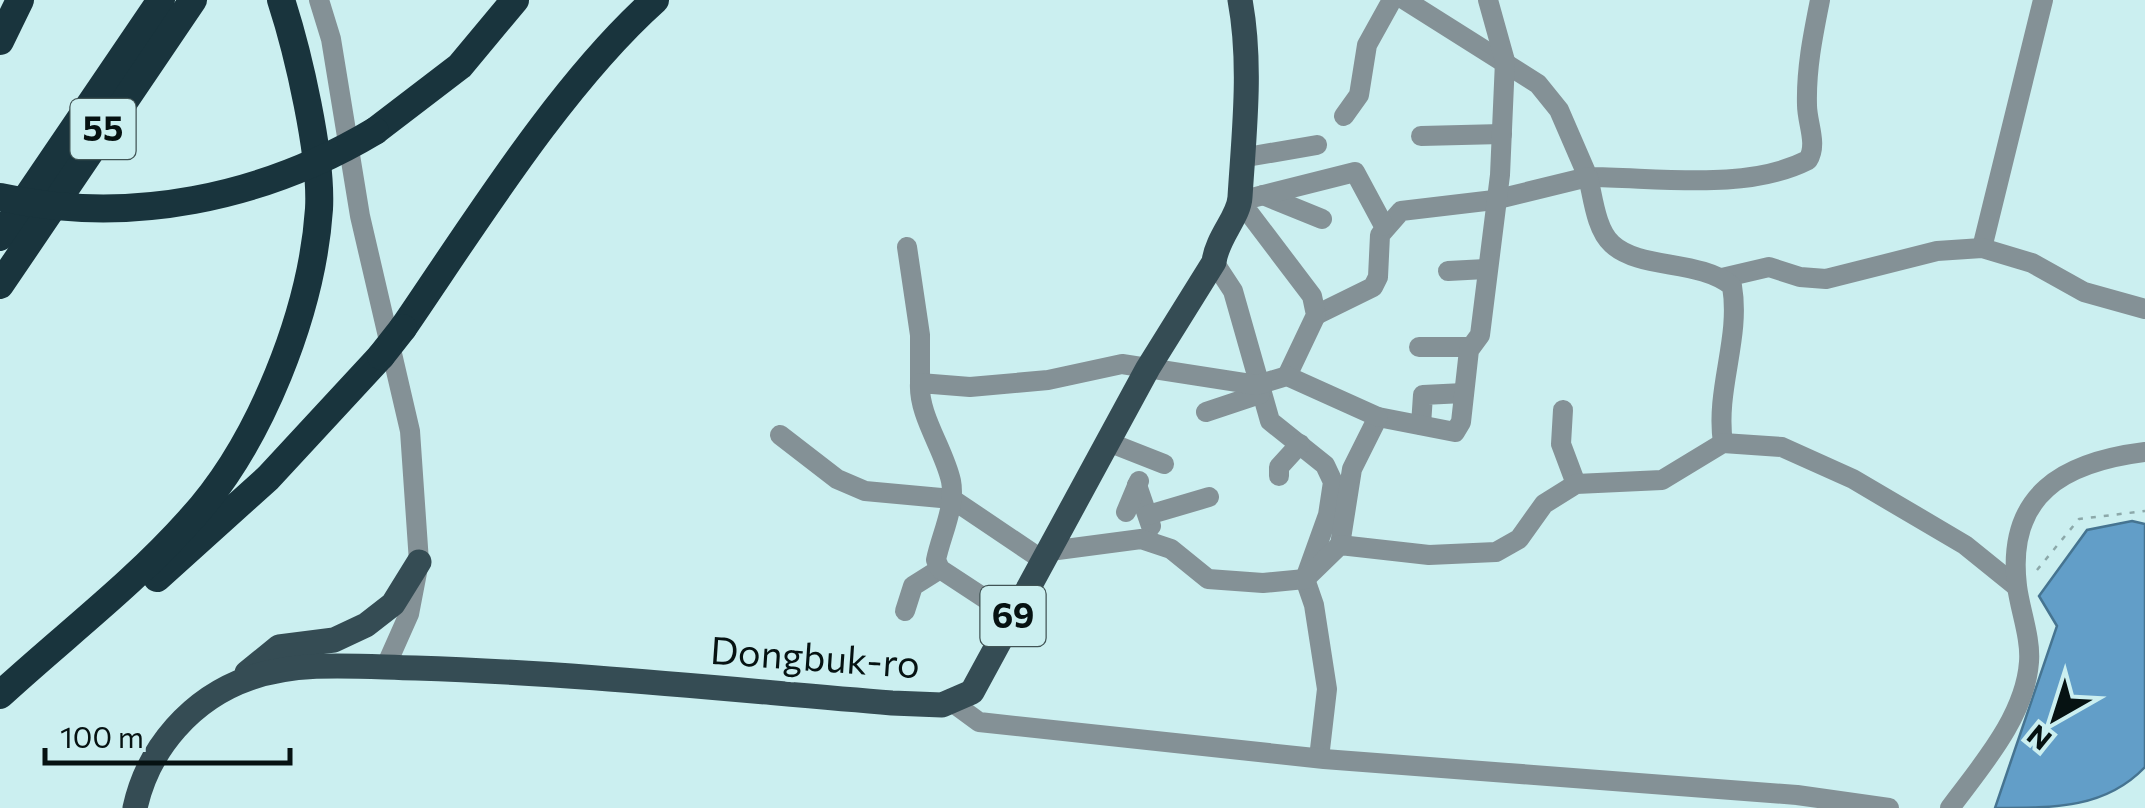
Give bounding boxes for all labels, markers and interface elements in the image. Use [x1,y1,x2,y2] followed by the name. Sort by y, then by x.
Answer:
[70,99,136,159] road number: 55
[980,586,1046,646] road number: 69
[709,625,922,686] street label: Dongbuk-ro
[2005,668,2105,768] north arrow
[45,703,290,765] scale bar
[60,717,144,754] text: 100 m
[2020,718,2057,758] text: N

